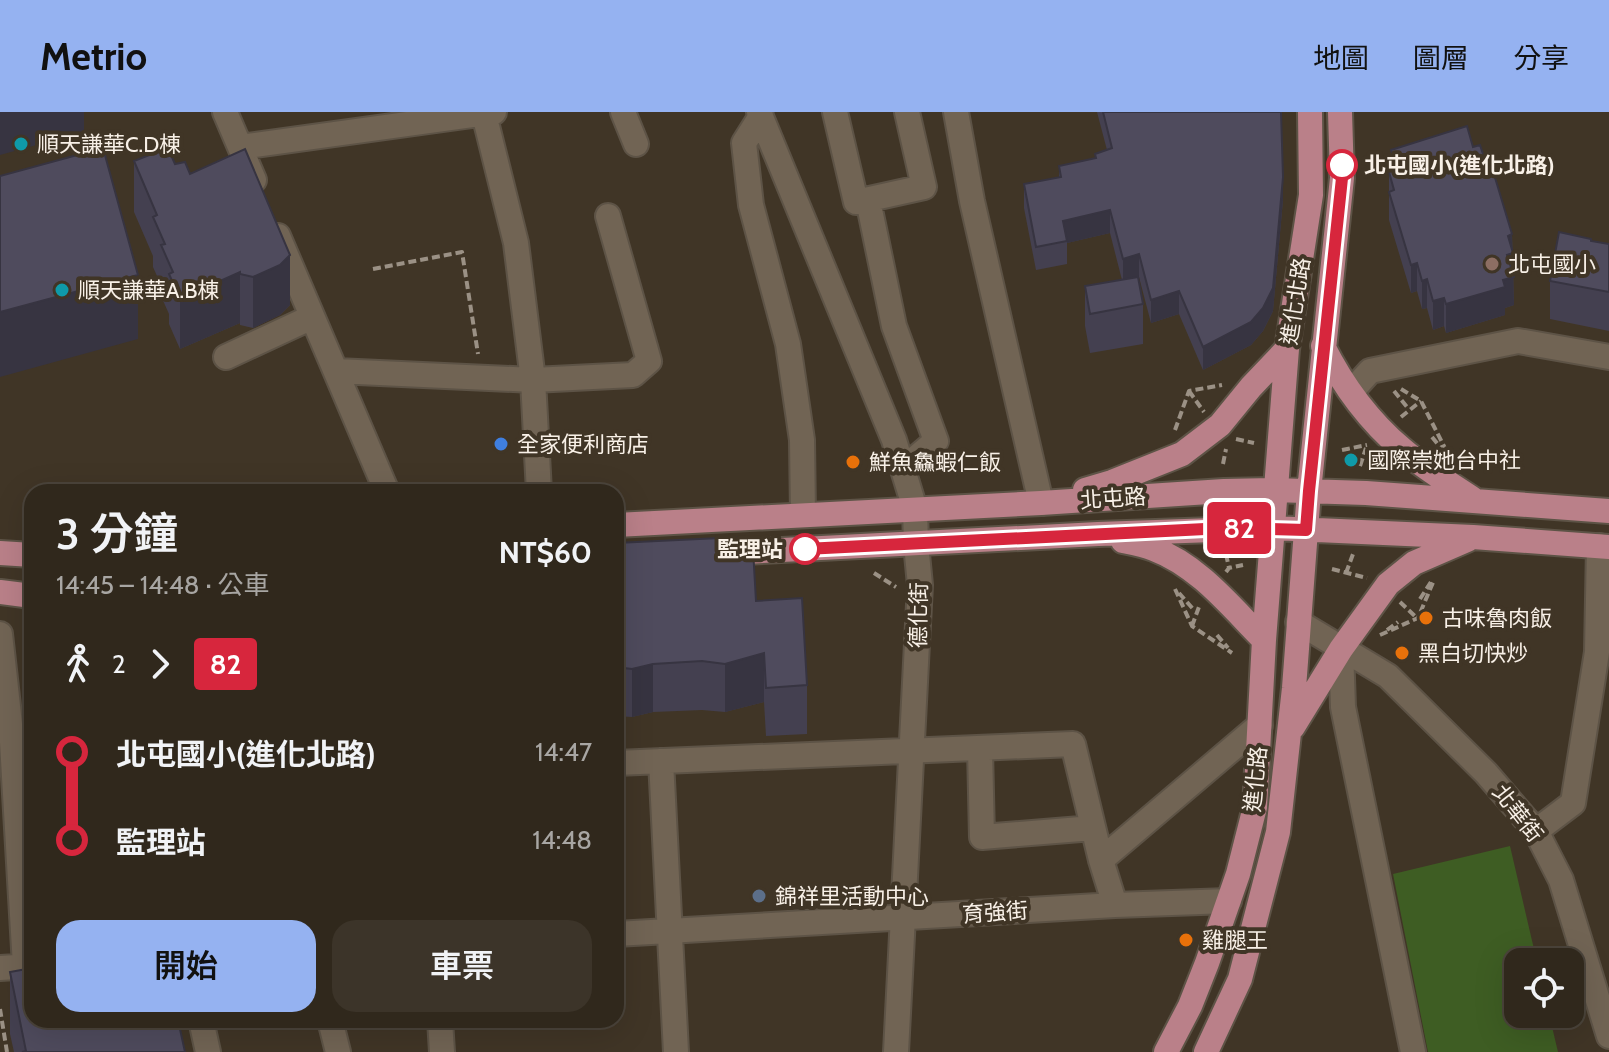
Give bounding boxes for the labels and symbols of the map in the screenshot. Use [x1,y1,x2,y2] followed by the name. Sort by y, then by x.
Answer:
[37,131,181,158] place label: 順天謙華C.D棟
[12,135,30,153] marker: 順天謙華C.D棟
[1327,150,1357,180] marker: 北屯國小(進化北路)
[1364,152,1554,179] place label: 北屯國小(進化北路)
[1508,251,1596,278] place label: 北屯國小
[1483,255,1501,273] marker: 北屯國小
[1275,256,1316,347] street label: 進化北路
[78,277,219,304] place label: 順天謙華A.B棟
[53,281,71,299] marker: 順天謙華A.B棟
[517,431,649,458] place label: 全家便利商店
[492,435,510,453] marker: 全家便利商店
[1367,447,1521,474] place label: 國際崇她台中社
[869,449,1001,476] place label: 鮮魚鱻蝦仁飯
[1342,451,1360,469] marker: 國際崇她台中社
[844,453,862,471] marker: 鮮魚鱻蝦仁飯
[1079,483,1147,514] street label: 北屯路
[1203,502,1275,554] line badge: 82
[790,534,820,564] marker: 監理站
[717,536,783,563] place label: 監理站
[904,582,933,648] street label: 德化街
[1442,605,1552,632] place label: 古味魯肉飯
[1417,609,1435,627] marker: 古味魯肉飯
[1418,640,1528,667] place label: 黑白切快炒
[1393,644,1411,662] marker: 黑白切快炒
[1239,745,1272,813] street label: 進化路
[1487,779,1549,848] street label: 北華街
[775,883,929,910] place label: 錦祥里活動中心
[750,887,768,905] marker: 錦祥里活動中心
[961,897,1029,928] street label: 育強街
[1202,927,1268,954] place label: 雞腿王
[1177,931,1195,949] marker: 雞腿王

